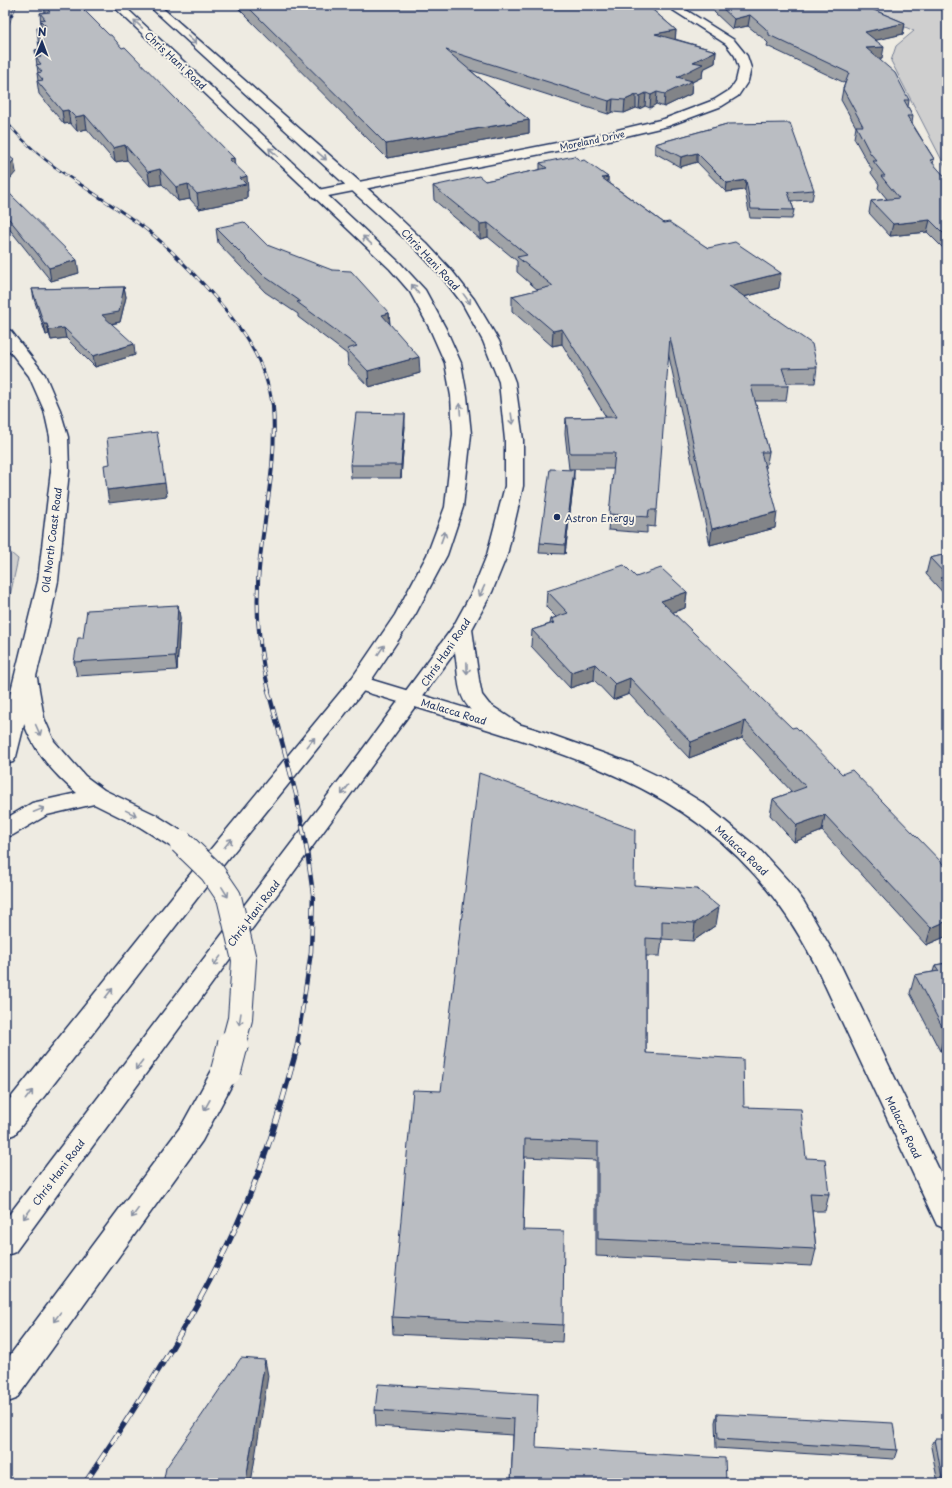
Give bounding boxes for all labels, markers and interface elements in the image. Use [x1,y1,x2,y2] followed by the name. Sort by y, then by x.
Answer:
[133,20,143,29] one-way arrow
[22,22,62,62] north arrow
[38,23,47,40] text: N
[142,27,210,93] street label: Chris Hani Road
[187,36,197,45] one-way arrow
[558,126,626,154] street label: Moreland Drive
[268,147,278,156] one-way arrow
[317,152,328,161] one-way arrow
[398,225,464,293] street label: Chris Hani Road
[362,235,372,244] one-way arrow
[411,283,419,294] one-way arrow
[462,293,471,304] one-way arrow
[457,403,464,416] one-way arrow
[508,412,515,425] one-way arrow
[37,486,65,594] street label: Old North Coast Road
[565,510,635,526] place label: Astron Energy
[552,512,562,522] marker: Astron Energy
[440,531,448,543] one-way arrow
[478,585,485,597] one-way arrow
[417,615,474,689] street label: Chris Hani Road
[377,645,385,656] one-way arrow
[463,661,471,674] one-way arrow
[419,694,489,728] street label: Malacca Road
[35,723,42,735] one-way arrow
[306,737,315,748] one-way arrow
[341,784,349,795] one-way arrow
[33,806,45,814] one-way arrow
[124,810,136,817] one-way arrow
[712,821,772,879] street label: Malacca Road
[224,837,233,848] one-way arrow
[223,877,283,949] street label: Chris Hani Road
[221,886,229,897] one-way arrow
[212,955,221,966] one-way arrow
[105,988,114,999] one-way arrow
[235,1012,243,1025] one-way arrow
[134,1059,143,1070] one-way arrow
[25,1090,33,1101] one-way arrow
[882,1093,926,1161] street label: Malacca Road
[203,1099,211,1111] one-way arrow
[28,1136,88,1208] street label: Chris Hani Road
[130,1207,139,1218] one-way arrow
[23,1208,31,1219] one-way arrow
[53,1312,61,1323] one-way arrow

